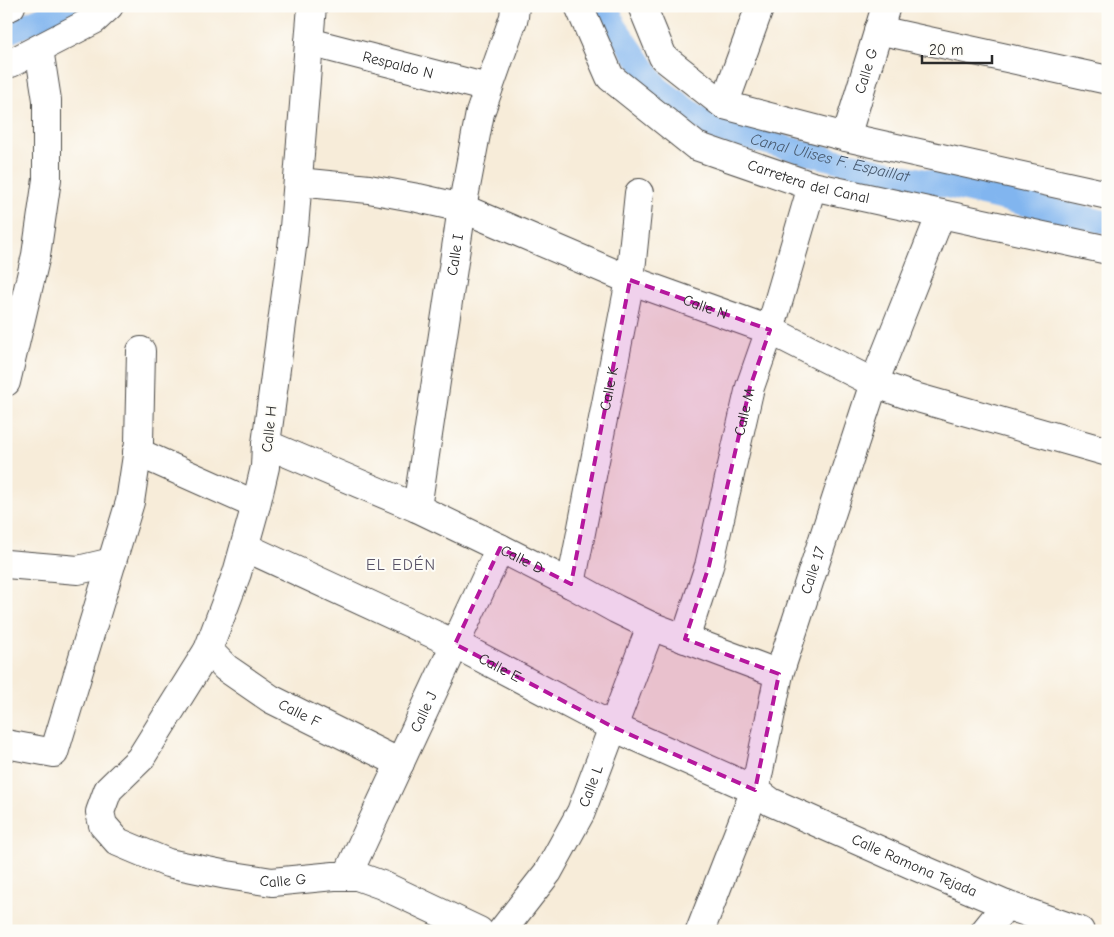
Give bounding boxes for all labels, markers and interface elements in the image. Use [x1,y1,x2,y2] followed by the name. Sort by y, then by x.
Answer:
[922,32,992,64] scale bar
[929,41,963,59] text: 20 m
[851,46,882,96] street label: Calle G
[361,47,435,83] street label: Respaldo N
[749,130,912,186] water label: Canal Ulises F. Espaillat
[745,156,871,207] street label: Carretera del Canal
[443,233,467,277] street label: Calle I
[681,291,730,323] street label: Calle N
[596,365,622,412] street label: Calle K
[730,386,759,438] street label: Calle M
[258,405,280,453] street label: Calle H
[498,541,547,578] street label: Calle D
[797,544,829,596] street label: Calle 17
[366,555,436,574] district label: EL EDÉN
[476,649,524,686] street label: Calle E
[406,689,441,735] street label: Calle J
[276,695,324,731] street label: Calle F
[575,762,607,810] street label: Calle L
[849,830,980,901] street label: Calle Ramona Tejada
[258,870,307,891] street label: Calle G

